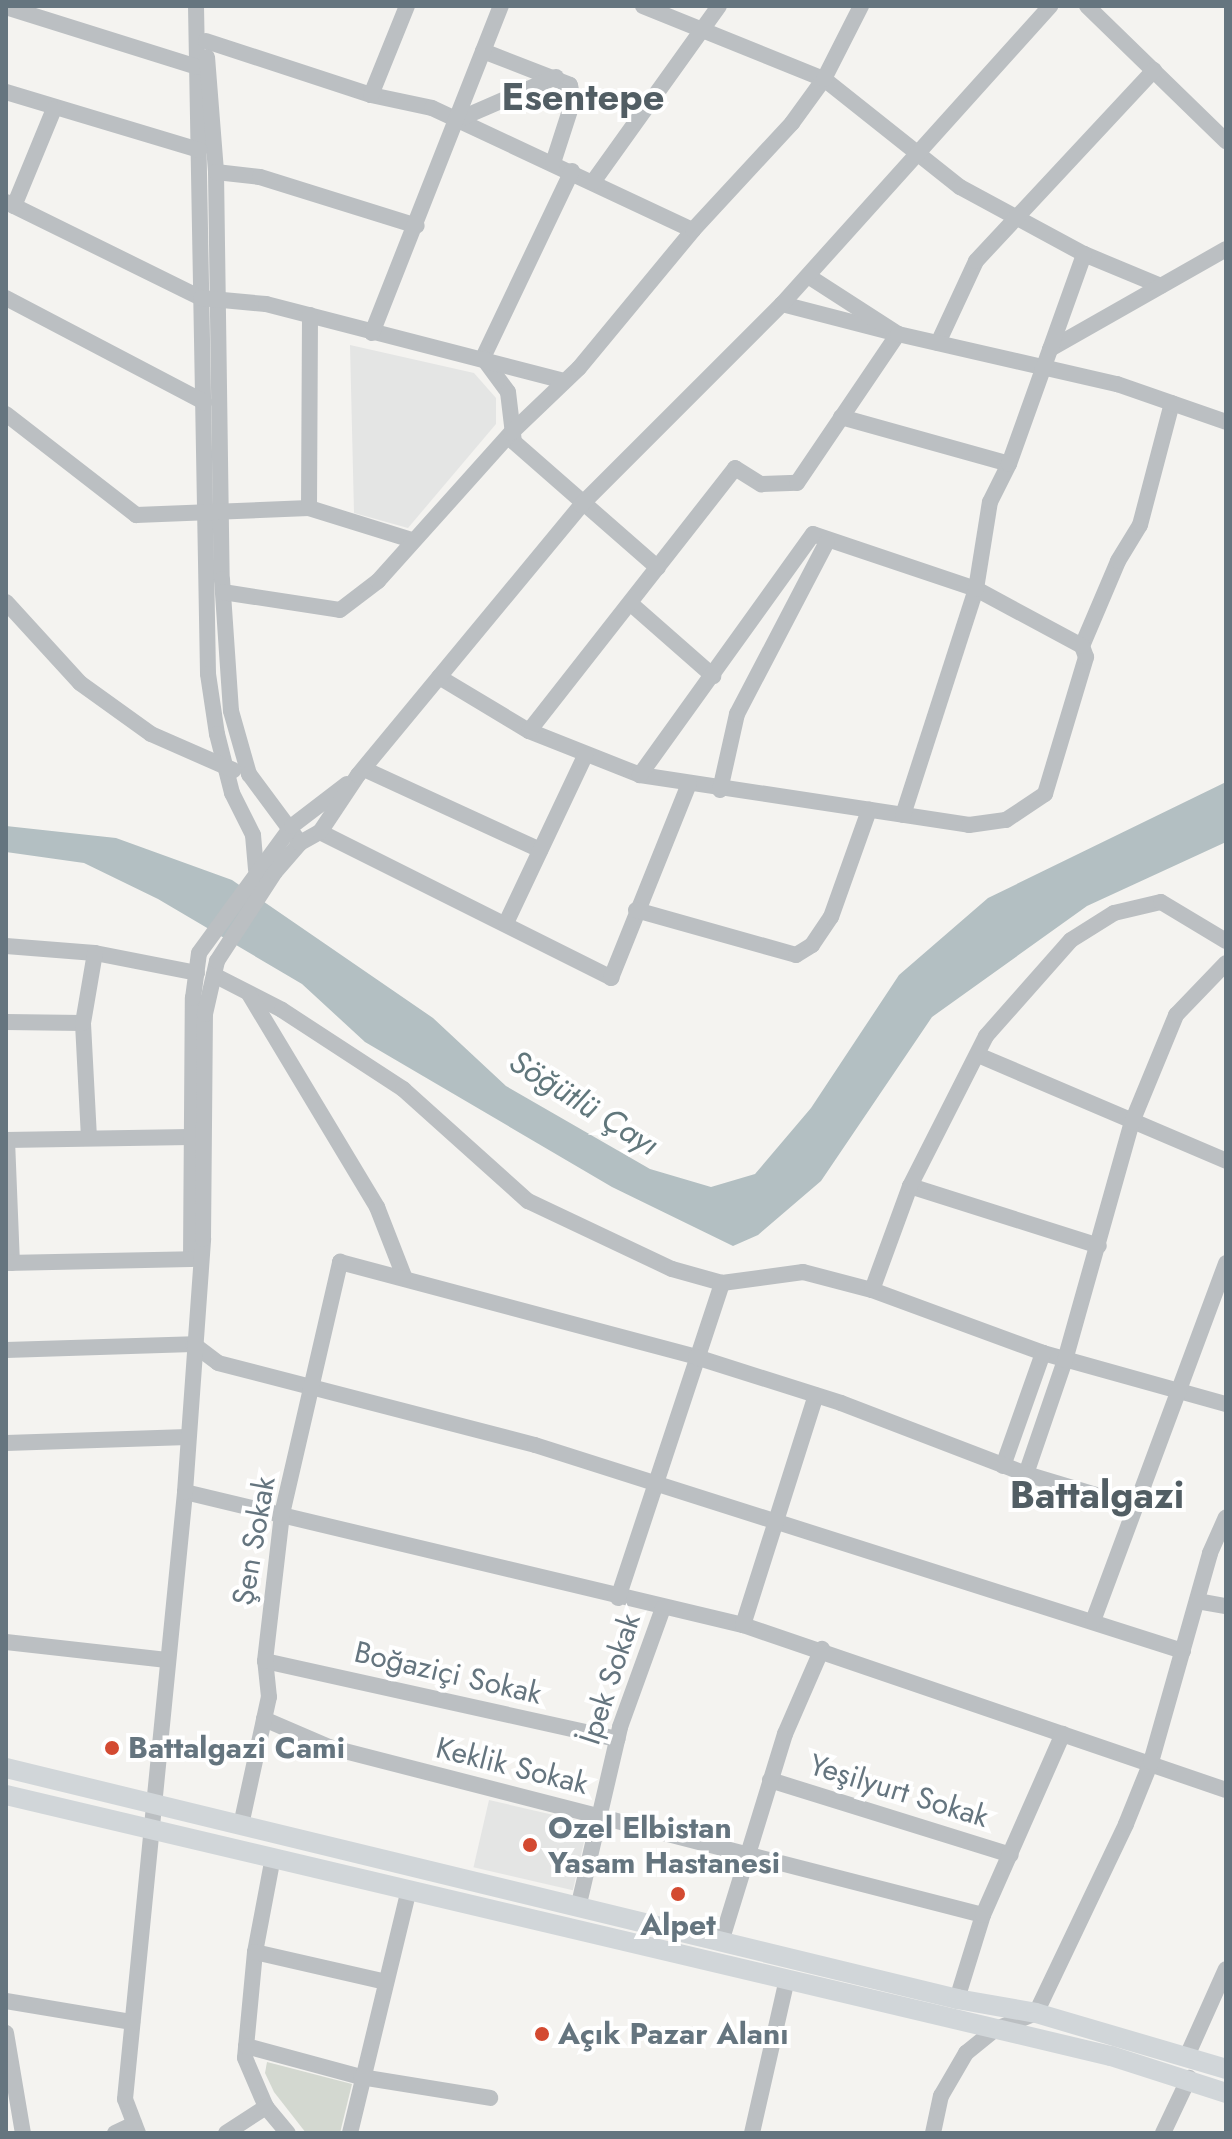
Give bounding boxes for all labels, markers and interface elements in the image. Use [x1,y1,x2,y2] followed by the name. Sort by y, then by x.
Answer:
[502,74,664,120] district label: Esentepe
[502,1042,666,1164] water label: Söğütlü Çayı
[1010,1472,1184,1518] district label: Battalgazi
[225,1474,283,1608] street label: Şen Sokak
[572,1609,648,1749] street label: İpek Sokak
[351,1634,545,1712] street label: Boğaziçi Sokak
[128,1730,345,1766] place label: Battalgazi Cami
[432,1730,592,1802] street label: Keklik Sokak
[103,1739,121,1757] marker: Battalgazi Cami
[805,1747,993,1835] street label: Yeşilyurt Sokak
[548,1810,780,1880] place label: Ozel Elbistan Yasam Hastanesi
[519,1834,541,1856] marker: Ozel Elbistan Yasam Hastanesi
[669,1885,687,1903] marker: Alpet
[640,1907,716,1943] place label: Alpet
[558,2016,788,2052] place label: Açık Pazar Alanı
[533,2025,551,2043] marker: Açık Pazar Alanı

